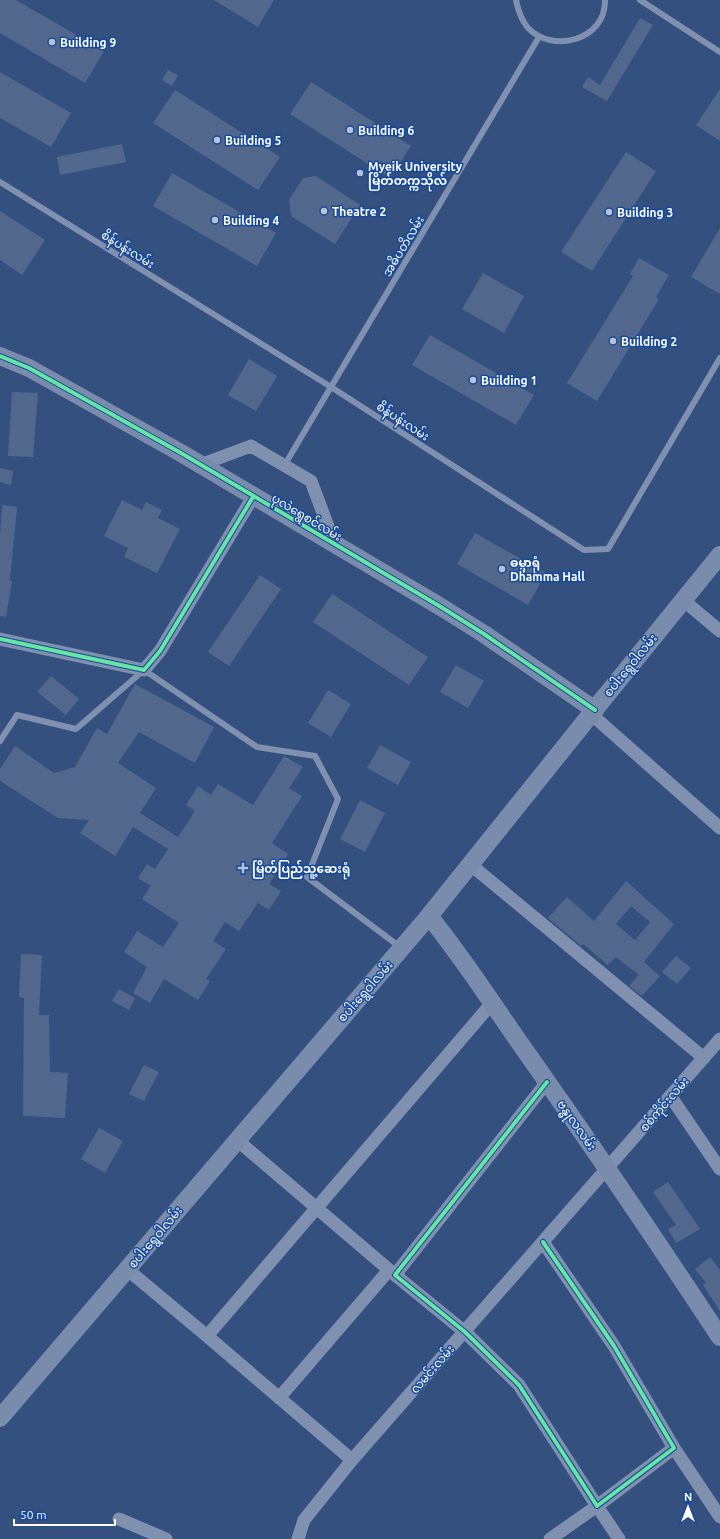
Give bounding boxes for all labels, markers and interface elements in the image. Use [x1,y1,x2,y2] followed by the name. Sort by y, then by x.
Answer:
[60,36,116,49] place label: Building 9
[47,37,57,47] marker: Building 9
[358,124,414,137] place label: Building 6
[345,125,355,135] marker: Building 6
[225,134,281,147] place label: Building 5
[212,135,222,145] marker: Building 5
[368,160,463,192] place label: Myeik University မြိတ်တက္ကသိုလ်
[355,168,365,178] marker: Myeik University မြိတ်တက္ကသိုလ်
[332,205,386,218] place label: Theatre 2
[319,206,329,216] marker: Theatre 2
[617,206,673,219] place label: Building 3
[604,207,614,217] marker: Building 3
[378,212,426,279] street label: အဓိပတိလမ်း
[223,214,279,227] place label: Building 4
[210,215,220,225] marker: Building 4
[97,226,158,274] street label: စိန်ပန်းလမ်း
[621,335,677,348] place label: Building 2
[608,336,618,346] marker: Building 2
[481,374,537,387] place label: Building 1
[468,375,478,385] marker: Building 1
[372,398,433,446] street label: စိန်ပန်းလမ်း
[268,489,345,546] street label: ပုလဲရွေစင်လမ်း
[510,556,585,583] place label: ဓမ္မာရုံ Dhamma Hall
[497,564,507,574] marker: ဓမ္မာရုံ Dhamma Hall
[599,630,662,701] street label: စပါးရွေဝါလမ်း
[252,859,350,880] place label: မြိတ်ပြည်သူ့ဆေးရုံ
[237,862,249,874] marker: မြိတ်ပြည်သူ့ဆေးရုံ
[334,957,398,1027] street label: စပါးရွေဝါလမ်း
[635,1073,694,1136] street label: စစ်ကိုင်းလမ်း
[552,1096,601,1155] street label: ဗန္ဓုလလမ်း
[124,1202,188,1273] street label: စပါးရွေဝါလမ်း
[406,1341,456,1396] street label: လမင်းလမ်း
[668,1487,708,1527] north arrow
[684,1491,692,1503] text: N
[14,1501,115,1527] scale bar
[20,1508,47,1521] text: 50 m

